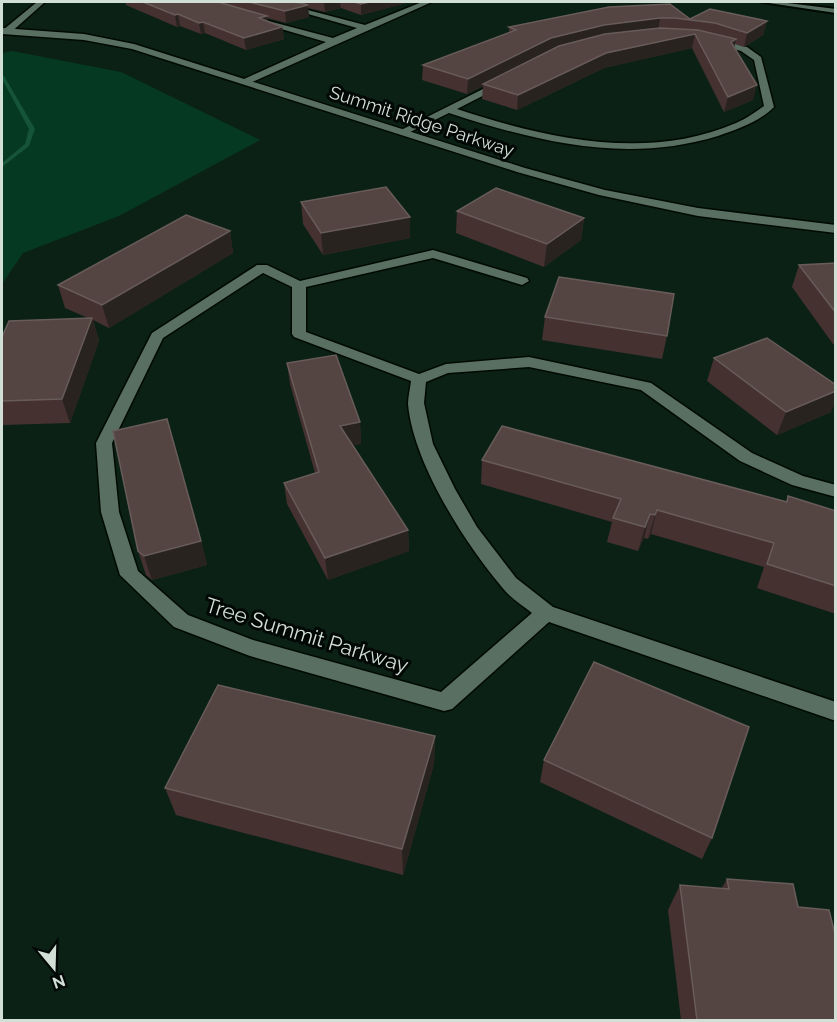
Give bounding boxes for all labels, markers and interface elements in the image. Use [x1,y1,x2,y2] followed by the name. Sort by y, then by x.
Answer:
[327,81,517,161] street label: Summit Ridge Parkway
[202,592,412,678] street label: Tree Summit Parkway
[24,938,84,998] north arrow
[50,971,68,993] text: N

